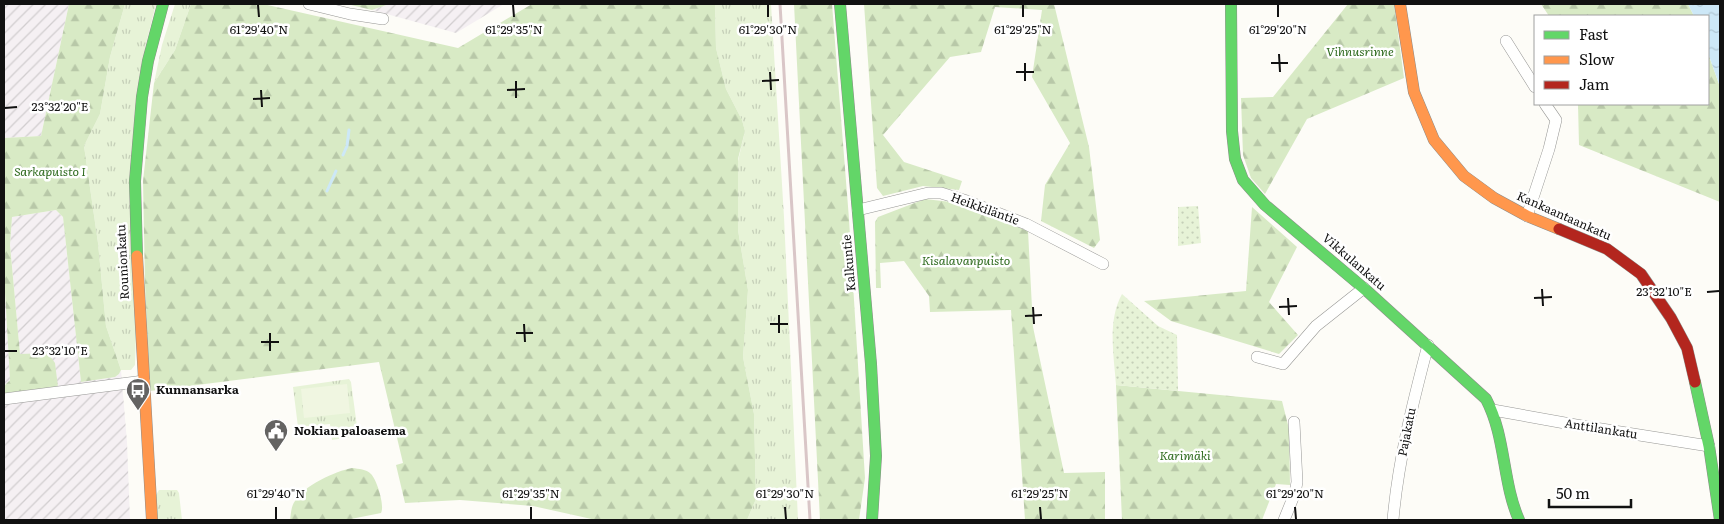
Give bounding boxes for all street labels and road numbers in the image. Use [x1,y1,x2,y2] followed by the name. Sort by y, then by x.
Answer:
[1514,186,1615,244] street label: Kankaantaankatu
[949,187,1022,229] street label: Heikkiläntie
[111,224,133,300] street label: Rounionkatu
[1319,229,1391,294] street label: Vikkulankatu
[837,234,859,292] street label: Kalkuntie
[1392,406,1420,458] street label: Pajakatu
[1563,413,1639,443] street label: Anttilankatu

